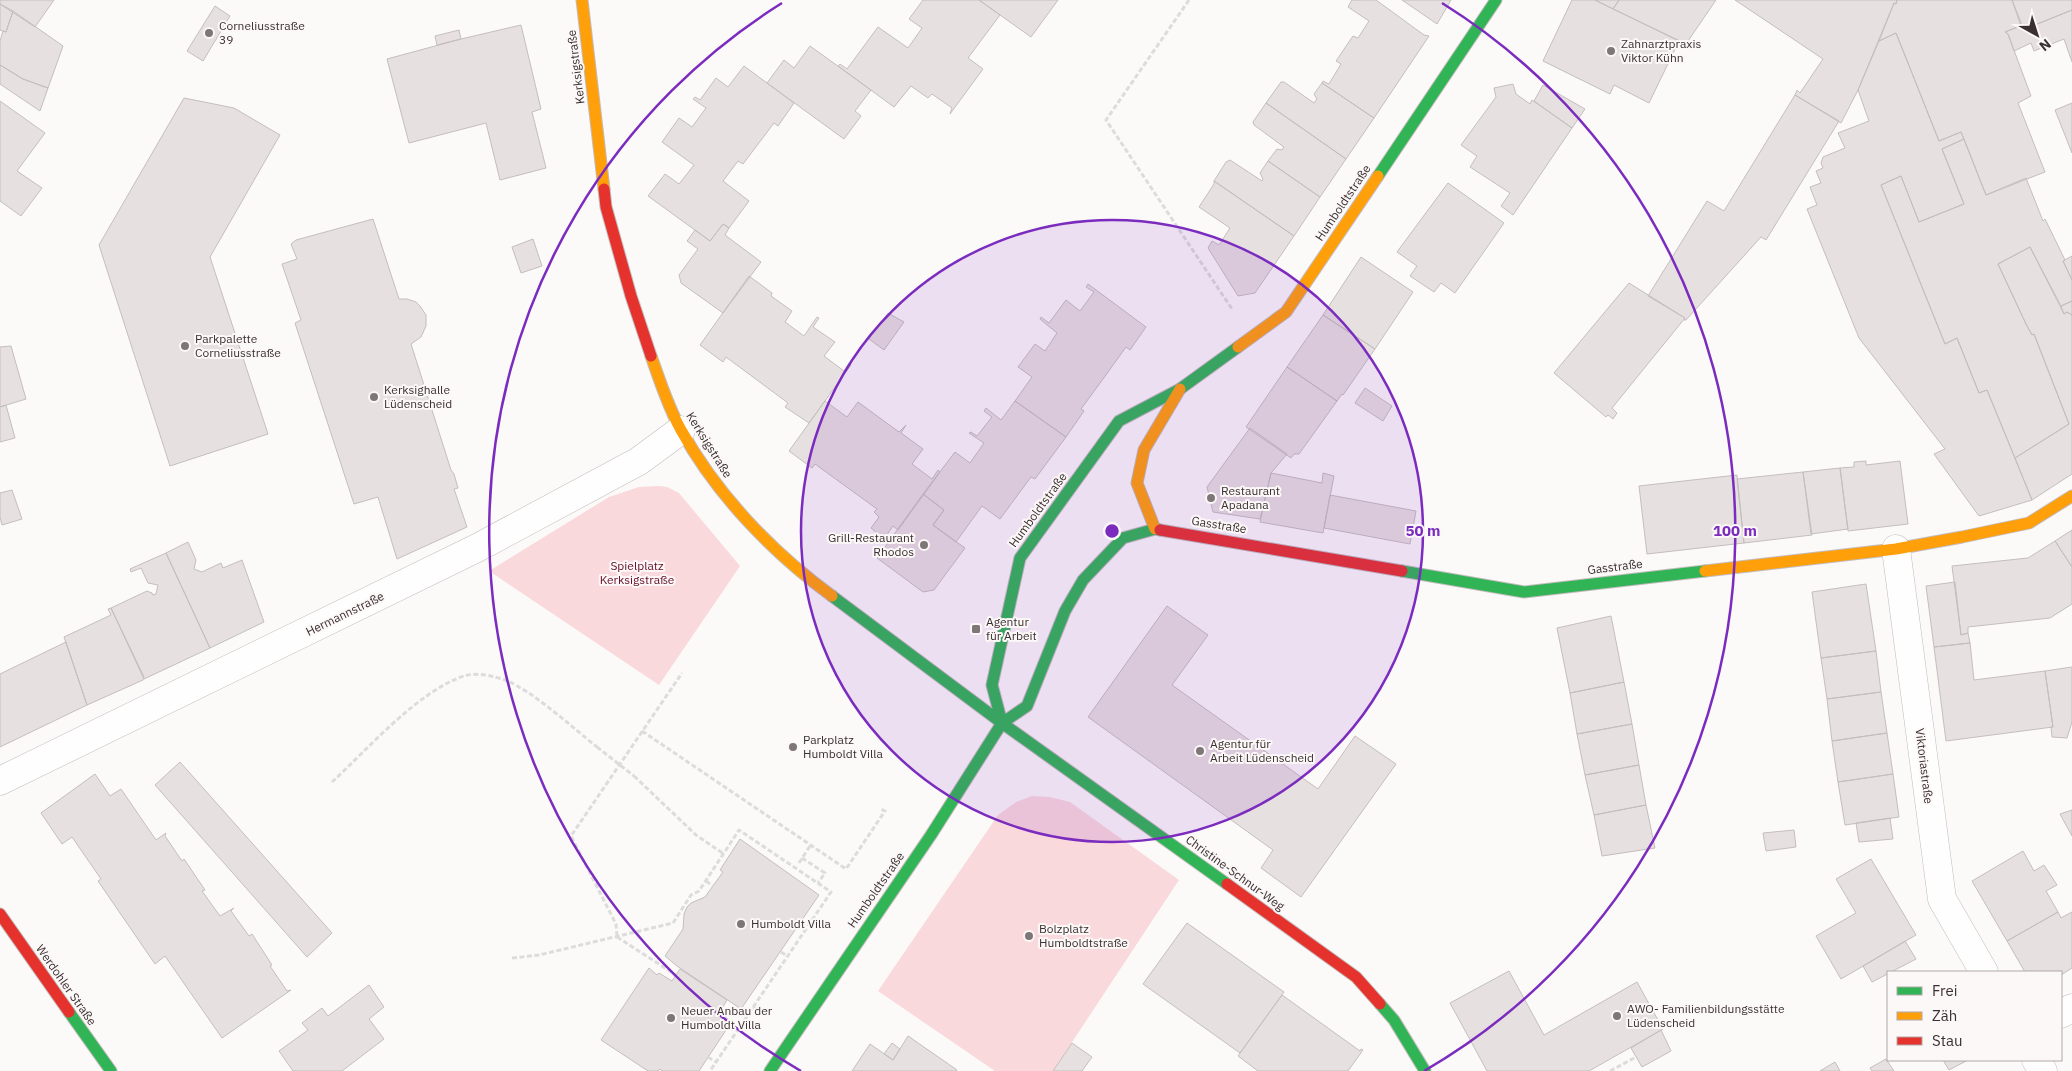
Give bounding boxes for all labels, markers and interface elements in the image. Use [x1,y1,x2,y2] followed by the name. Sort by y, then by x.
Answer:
[2012,10,2062,60] north arrow
[219,18,305,47] place label: Corneliusstraße 39
[203,27,215,39] marker: Corneliusstraße 39
[563,29,587,105] street label: Kerksigstraße
[2036,35,2055,55] text: N
[1621,36,1701,65] place label: Zahnarztpraxis Viktor Kühn
[1605,45,1617,57] marker: Zahnarztpraxis Viktor Kühn
[1312,161,1374,244] street label: Humboldtstraße
[195,331,281,360] place label: Parkpalette Corneliusstraße
[179,340,191,352] marker: Parkpalette Corneliusstraße
[384,382,452,411] place label: Kerksighalle Lüdenscheid
[368,391,380,403] marker: Kerksighalle Lüdenscheid
[683,409,736,481] street label: Kerksigstraße
[1005,469,1070,550] street label: Humboldtstraße
[1221,483,1280,512] place label: Restaurant Apadana
[1205,492,1217,504] marker: Restaurant Apadana
[1190,513,1248,536] street label: Gasstraße
[1406,521,1440,540] text: 50 m
[1713,521,1757,540] text: 100 m
[1103,522,1121,540] centre of rings
[828,530,914,559] place label: Grill-Restaurant Rhodos
[918,539,930,551] marker: Grill-Restaurant Rhodos
[1586,556,1644,577] street label: Gasstraße
[600,558,675,587] park label: Spielplatz Kerksigstraße
[303,588,387,639] street label: Hermannstraße
[986,614,1037,643] place label: Agentur für Arbeit
[970,623,982,635] marker: Agentur für Arbeit
[1912,727,1937,805] street label: Viktoriastraße
[803,732,884,761] place label: Parkplatz Humboldt Villa
[1210,736,1314,765] place label: Agentur für Arbeit Lüdenscheid
[787,741,799,753] marker: Parkplatz Humboldt Villa
[1194,745,1206,757] marker: Agentur für Arbeit Lüdenscheid
[1183,832,1288,914] street label: Christine-Schnur-Weg
[844,849,907,930] street label: Humboldtstraße
[751,916,832,931] place label: Humboldt Villa
[735,918,747,930] marker: Humboldt Villa
[1039,921,1128,950] place label: Bolzplatz Humboldtstraße
[1023,930,1035,942] marker: Bolzplatz Humboldtstraße
[33,941,100,1028] street label: Werdohler Straße
[1887,971,2062,1061] legend
[1932,981,1958,1000] text: Frei
[1627,1001,1785,1030] place label: AWO- Familienbildungsstätte Lüdenscheid
[681,1003,773,1032] place label: Neuer Anbau der Humboldt Villa
[1932,1006,1957,1025] text: Zäh
[1611,1010,1623,1022] marker: AWO- Familienbildungsstätte Lüdenscheid
[665,1012,677,1024] marker: Neuer Anbau der Humboldt Villa
[1932,1031,1963,1050] text: Stau

